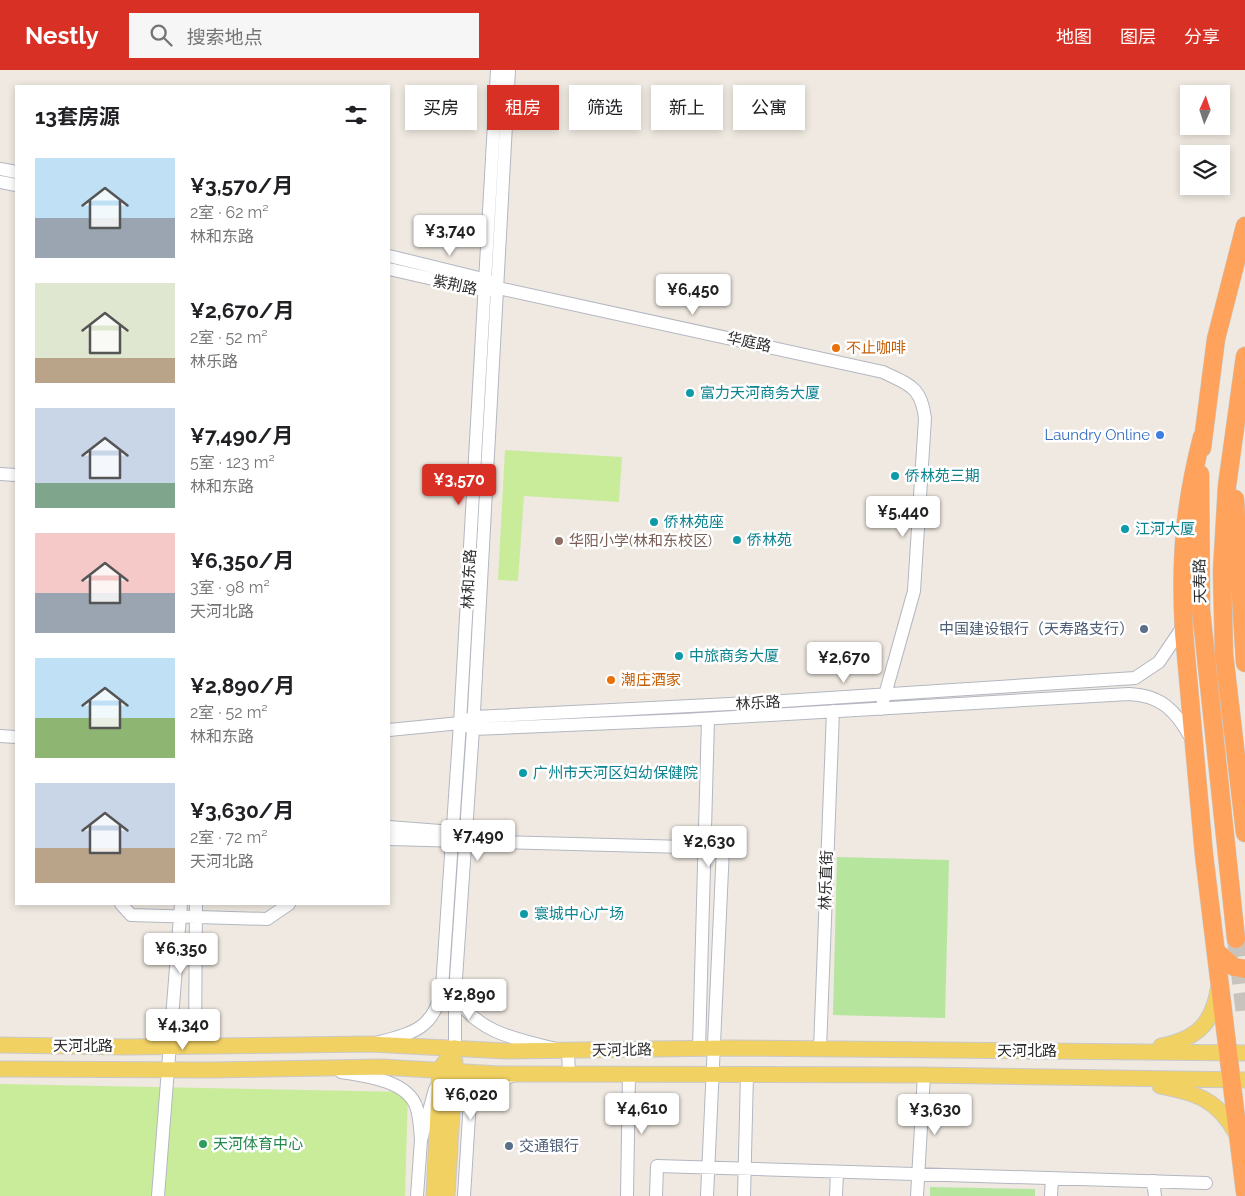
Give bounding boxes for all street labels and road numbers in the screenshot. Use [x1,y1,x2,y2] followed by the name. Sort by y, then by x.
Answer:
[431,272,479,298] street label: 紫荆路
[725,329,773,355] street label: 华庭路
[458,549,480,609] street label: 林和东路
[1191,558,1209,604] street label: 天寿路
[735,693,781,713] street label: 林乐路
[816,850,836,910] street label: 林乐直街
[53,1037,113,1055] street label: 天河北路
[592,1040,652,1060] street label: 天河北路
[997,1042,1057,1060] street label: 天河北路

